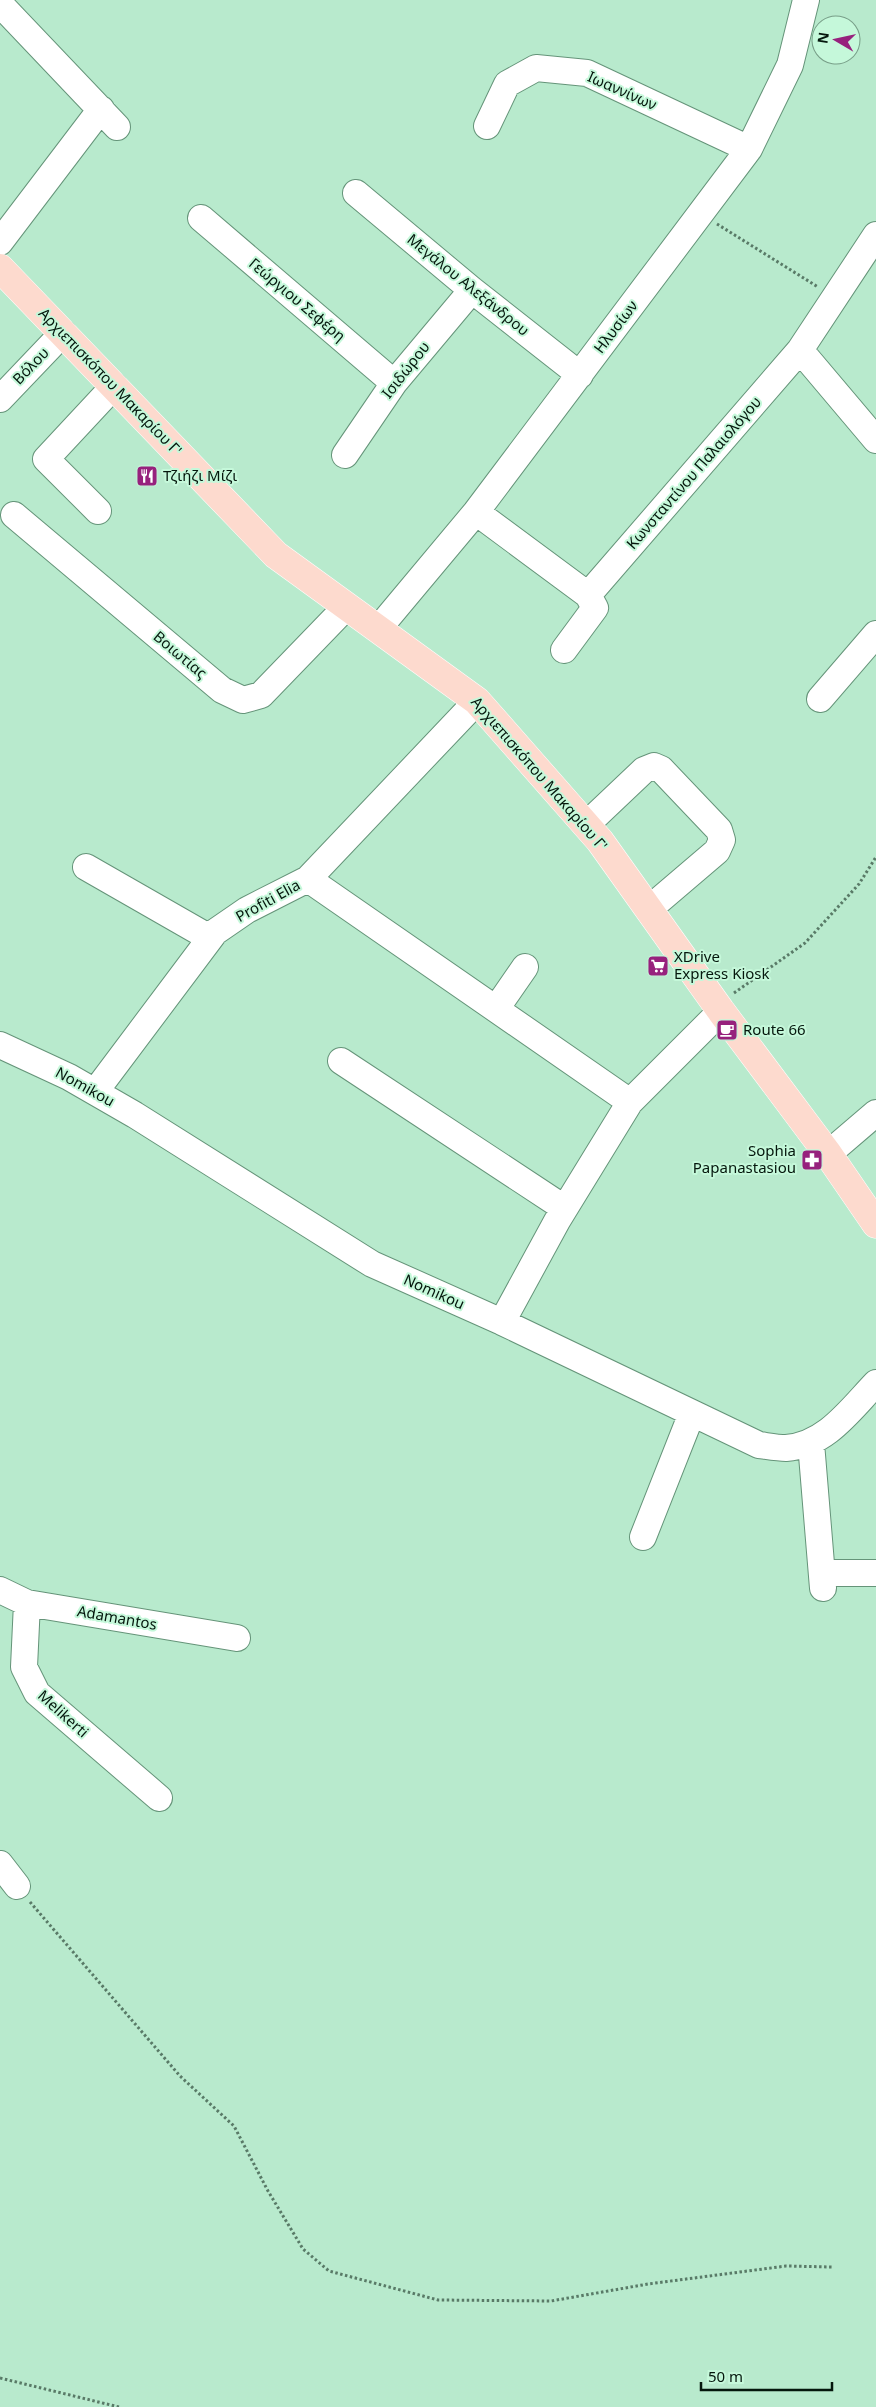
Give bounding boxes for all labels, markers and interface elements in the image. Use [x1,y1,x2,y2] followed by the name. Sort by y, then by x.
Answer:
[811,15,861,65] north arrow
[812,31,833,45] text: N
[585,66,660,114] street label: Ιωαννίνων
[403,229,534,340] street label: Μεγάλου Αλεξάνδρου
[245,253,350,345] street label: Γεώργιου Σεφέρη
[589,296,642,357] street label: Ηλυσίων
[35,303,187,459] street label: Αρχιεπισκόπου Μακαρίου Γ'
[377,337,434,402] street label: Ισιδώρου
[8,342,53,388] street label: Βόλου
[621,392,765,553] street label: Κωνσταντίνου Παλαιολόγου
[135,464,159,488] restaurant icon: Τζιήζι Μίζι
[163,465,237,485] place label: Τζιήζι Μίζι
[150,626,212,682] street label: Βοιωτίας
[467,692,612,855] street label: Αρχιεπισκόπου Μακαρίου Γ'
[232,874,303,926] street label: Profiti Elia
[674,946,770,983] place label: XDrive Express Kiosk
[646,954,670,978] supermarket icon: XDrive Express Kiosk
[715,1018,739,1042] cafe icon: Route 66
[743,1019,806,1039] place label: Route 66
[52,1062,119,1111] street label: Nomikou
[693,1140,796,1177] place label: Sophia Papanastasiou
[800,1148,824,1172] pharmacy icon: Sophia Papanastasiou
[401,1269,468,1313] street label: Nomikou
[76,1600,159,1634] street label: Adamantos
[34,1685,93,1741] street label: Melikerti
[701,2360,832,2392] scale bar
[708,2366,743,2386] text: 50 m

